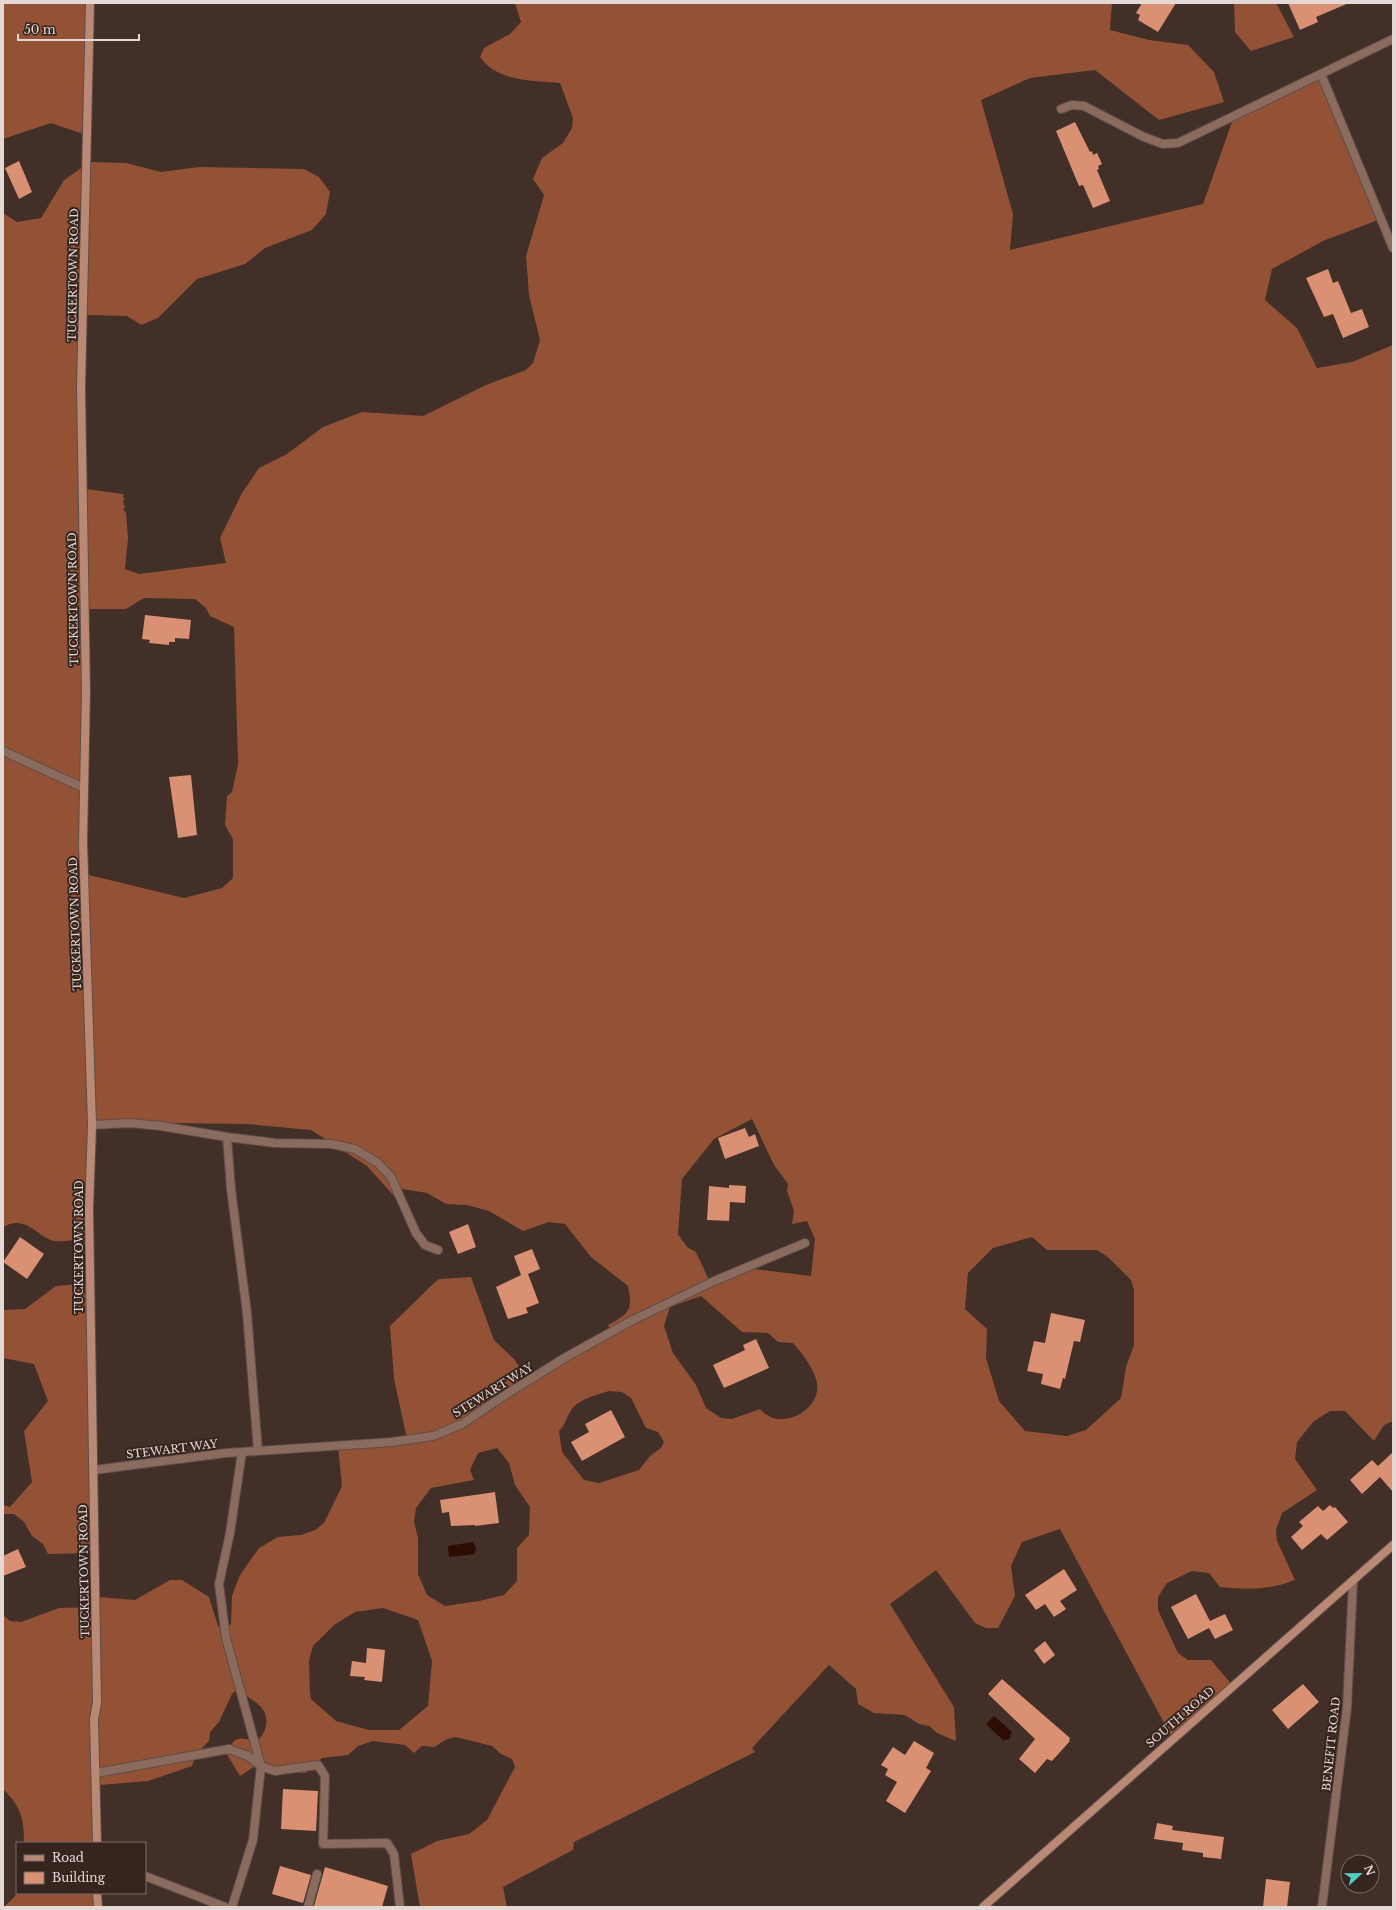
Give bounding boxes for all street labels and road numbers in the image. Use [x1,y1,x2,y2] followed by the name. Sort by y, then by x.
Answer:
[65,208,81,342] street label: TUCKERTOWN ROAD
[65,532,81,666] street label: TUCKERTOWN ROAD
[66,857,84,991] street label: TUCKERTOWN ROAD
[72,1180,86,1314] street label: TUCKERTOWN ROAD
[450,1359,537,1420] street label: STEWART WAY
[125,1436,219,1462] street label: STEWART WAY
[76,1504,92,1638] street label: TUCKERTOWN ROAD
[1143,1683,1217,1750] street label: SOUTH ROAD
[1319,1696,1343,1792] street label: BENEFIT ROAD

